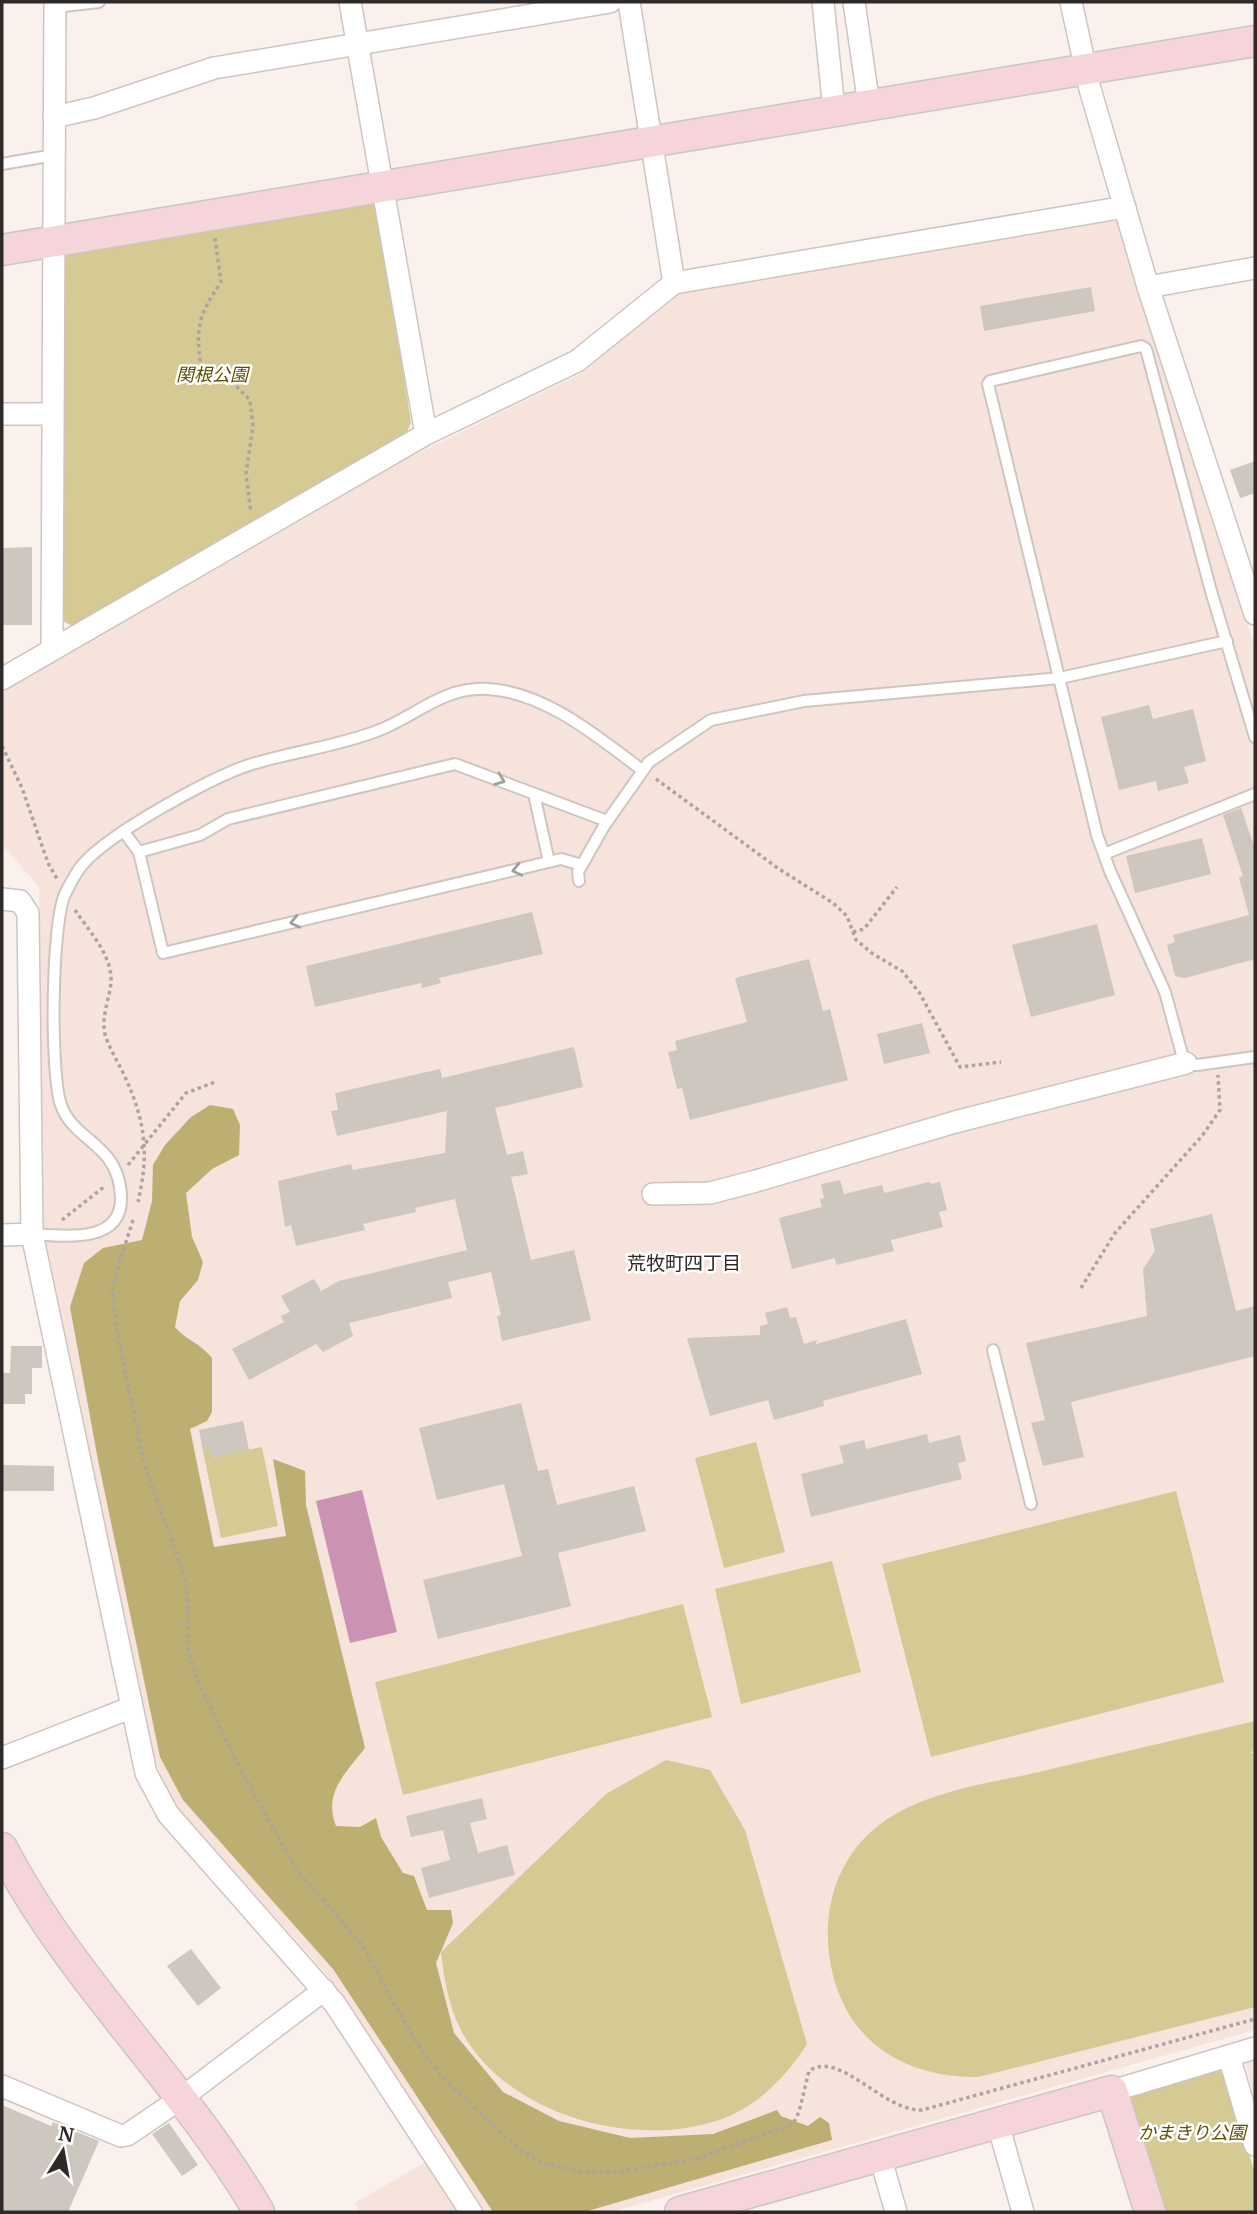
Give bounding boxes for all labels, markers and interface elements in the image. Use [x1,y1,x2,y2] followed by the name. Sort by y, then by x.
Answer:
[176,363,251,386] park label: 関根公園
[493,772,505,786] one-way arrow
[511,861,523,876] one-way arrow
[289,914,301,928] one-way arrow
[627,1251,741,1275] district label: 荒牧町四丁目
[28,2116,98,2186] north arrow
[57,2121,76,2148] text: N
[1138,2121,1249,2144] park label: かまきり公園

